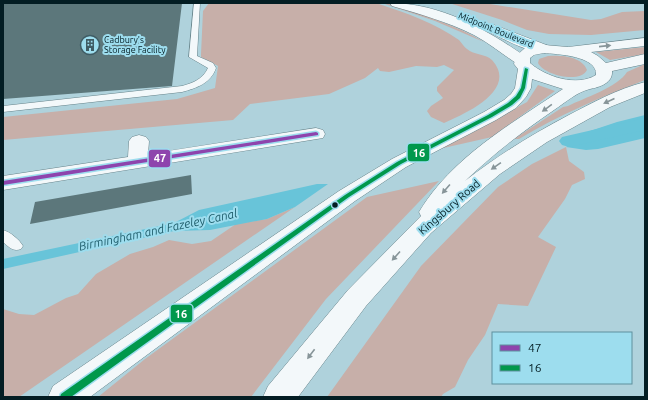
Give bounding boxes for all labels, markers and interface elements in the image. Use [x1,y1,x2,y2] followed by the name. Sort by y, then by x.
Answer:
[457,10,535,50] street label: Midpoint Boulevard
[79,34,101,56] building icon: Cadbury's Storage Facility
[104,35,166,55] place label: Cadbury's Storage Facility
[599,43,611,50] one-way arrow
[602,99,614,105] one-way arrow
[542,104,552,112] one-way arrow
[407,143,430,162] line badge: 16
[413,147,425,159] text: 16
[148,149,171,168] line badge: 47
[154,152,166,164] text: 47
[491,162,502,170] one-way arrow
[416,177,482,237] street label: Kingsbury Road
[441,184,451,194] one-way arrow
[330,200,340,210] unlabelled marker
[77,206,239,253] water label: Birmingham and Fazeley Canal
[392,251,401,261] one-way arrow
[170,304,193,323] line badge: 16
[175,308,187,320] text: 16
[492,332,632,384] legend
[528,341,542,354] text: 47
[307,349,316,360] one-way arrow
[528,361,542,374] text: 16

